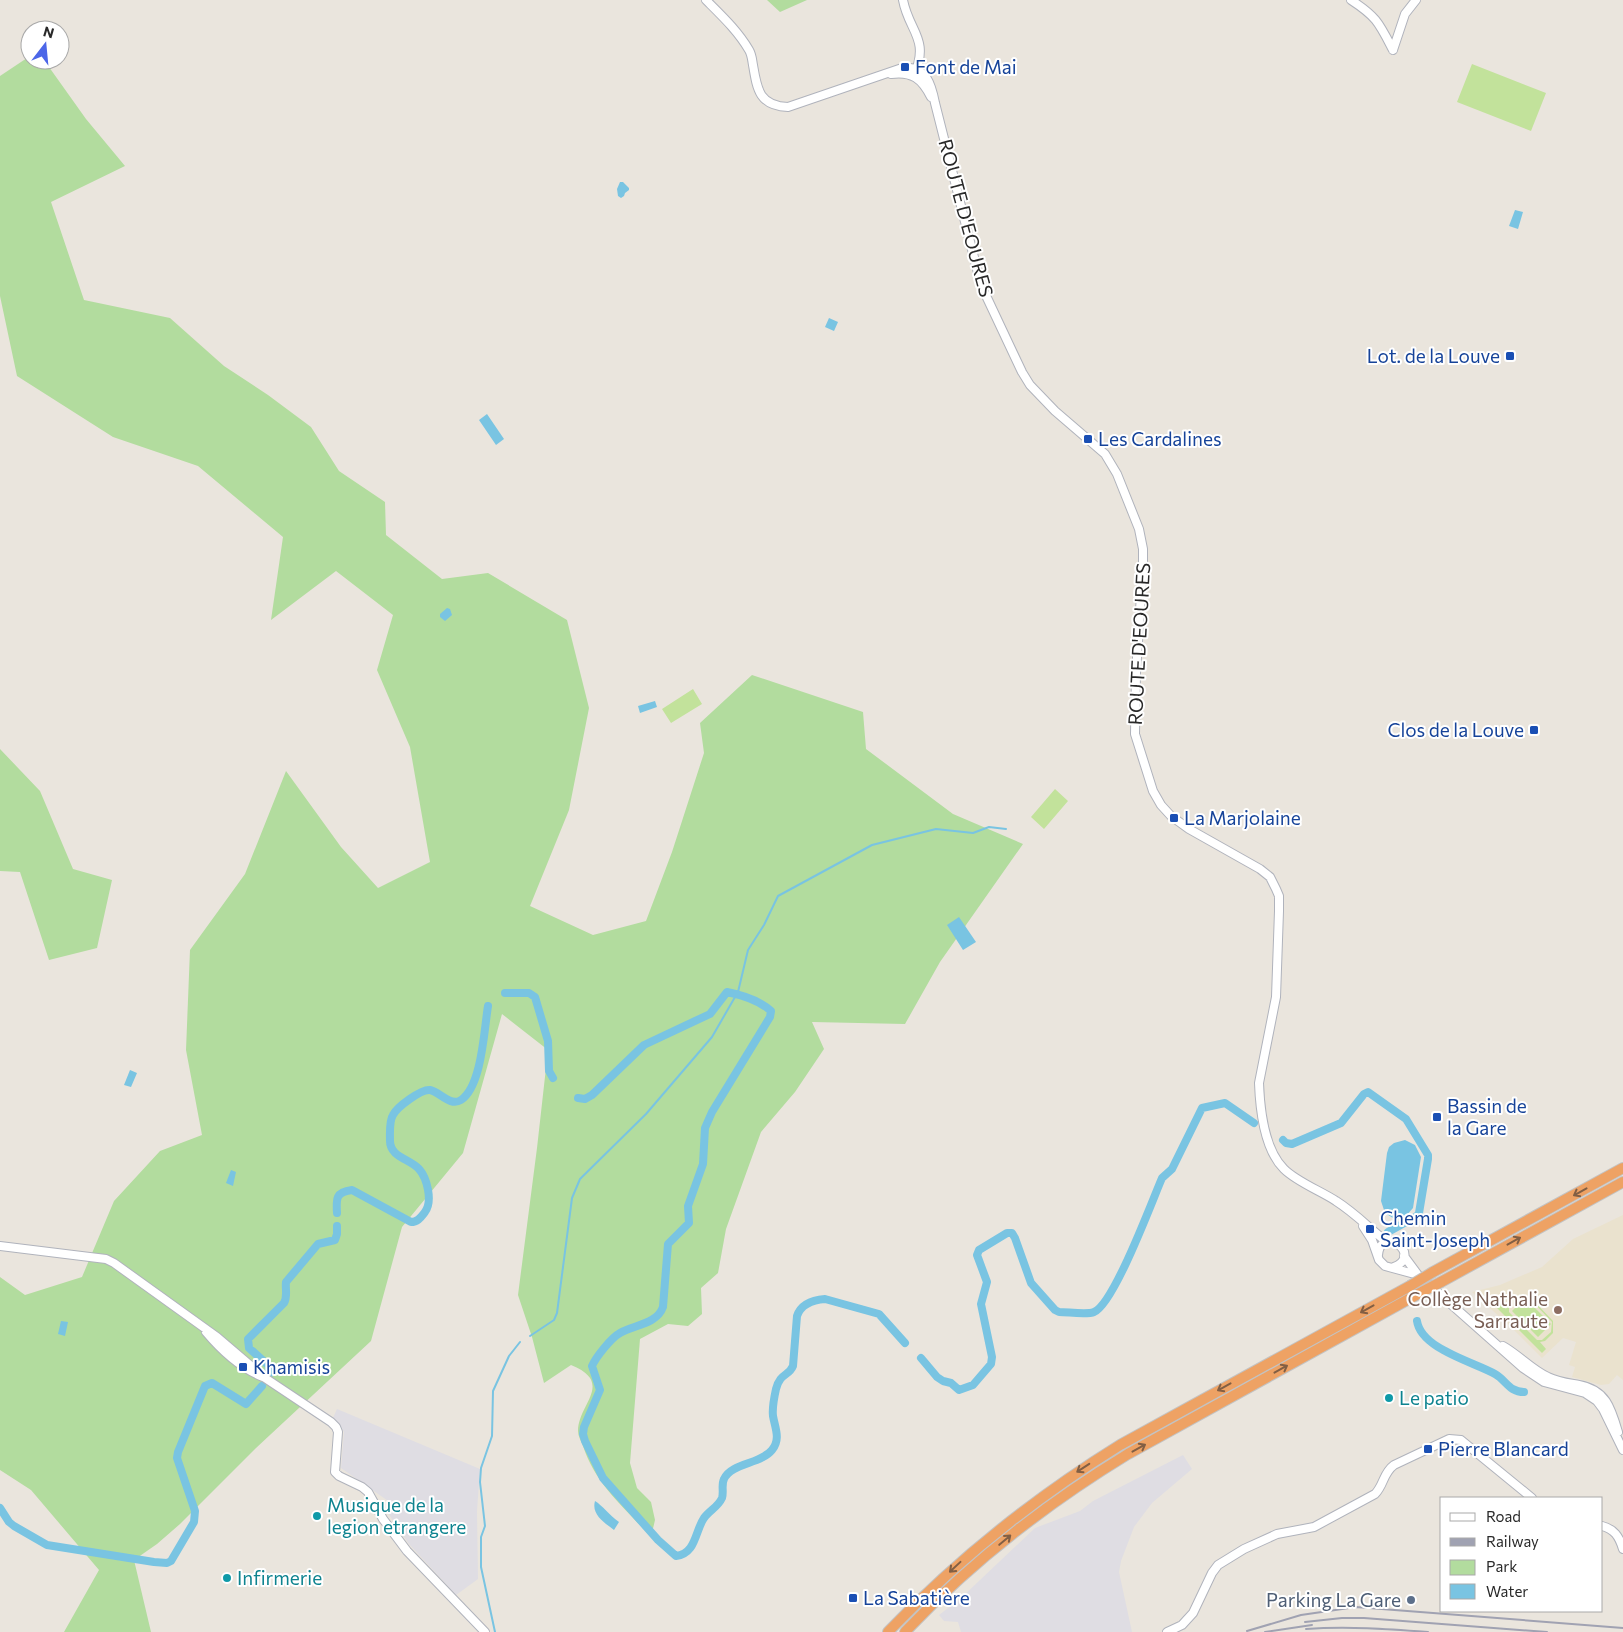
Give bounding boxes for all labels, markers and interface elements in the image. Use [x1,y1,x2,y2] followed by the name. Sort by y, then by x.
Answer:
[20,20,70,70] north arrow
[41,22,56,42] text: N
[915,55,1017,78] place label: Font de Mai
[899,61,911,73] marker: Font de Mai
[934,136,999,299] street label: ROUTE D'EOURES
[1367,344,1500,367] place label: Lot. de la Louve
[1504,350,1516,362] marker: Lot. de la Louve
[1098,427,1222,450] place label: Les Cardalines
[1082,433,1094,445] marker: Les Cardalines
[1123,562,1154,726] street label: ROUTE D'EOURES
[1387,718,1524,741] place label: Clos de la Louve
[1528,724,1540,736] marker: Clos de la Louve
[1184,806,1301,829] place label: La Marjolaine
[1168,812,1180,824] marker: La Marjolaine
[1447,1094,1527,1139] place label: Bassin de la Gare
[1431,1111,1443,1123] marker: Bassin de la Gare
[1574,1187,1588,1197] one-way arrow
[1380,1206,1490,1251] place label: Chemin Saint-Joseph
[1364,1223,1376,1235] marker: Chemin Saint-Joseph
[1507,1236,1521,1246] one-way arrow
[1408,1287,1548,1332] place label: Collège Nathalie Sarraute
[1552,1304,1564,1316] marker: Collège Nathalie Sarraute
[1360,1305,1375,1314] one-way arrow
[253,1355,330,1378] place label: Khamisis
[237,1361,249,1373] marker: Khamisis
[1273,1364,1288,1374] one-way arrow
[1217,1382,1232,1392] one-way arrow
[1399,1386,1469,1409] place label: Le patio
[1383,1392,1395,1404] marker: Le patio
[1438,1437,1569,1460] place label: Pierre Blancard
[1131,1442,1145,1452] one-way arrow
[1422,1443,1434,1455] marker: Pierre Blancard
[1077,1463,1091,1473] one-way arrow
[327,1493,466,1538] place label: Musique de la legion etrangere
[1440,1497,1603,1612] legend
[1486,1507,1521,1525] text: Road
[311,1510,323,1522] marker: Musique de la legion etrangere
[1486,1532,1539,1550] text: Railway
[998,1534,1011,1545] one-way arrow
[1486,1557,1517,1575] text: Park
[948,1561,961,1573] one-way arrow
[237,1566,322,1589] place label: Infirmerie
[221,1572,233,1584] marker: Infirmerie
[1486,1582,1528,1600] text: Water
[863,1586,970,1609] place label: La Sabatière
[1266,1588,1401,1611] place label: Parking La Gare
[847,1592,859,1604] marker: La Sabatière
[1405,1594,1417,1606] marker: Parking La Gare

